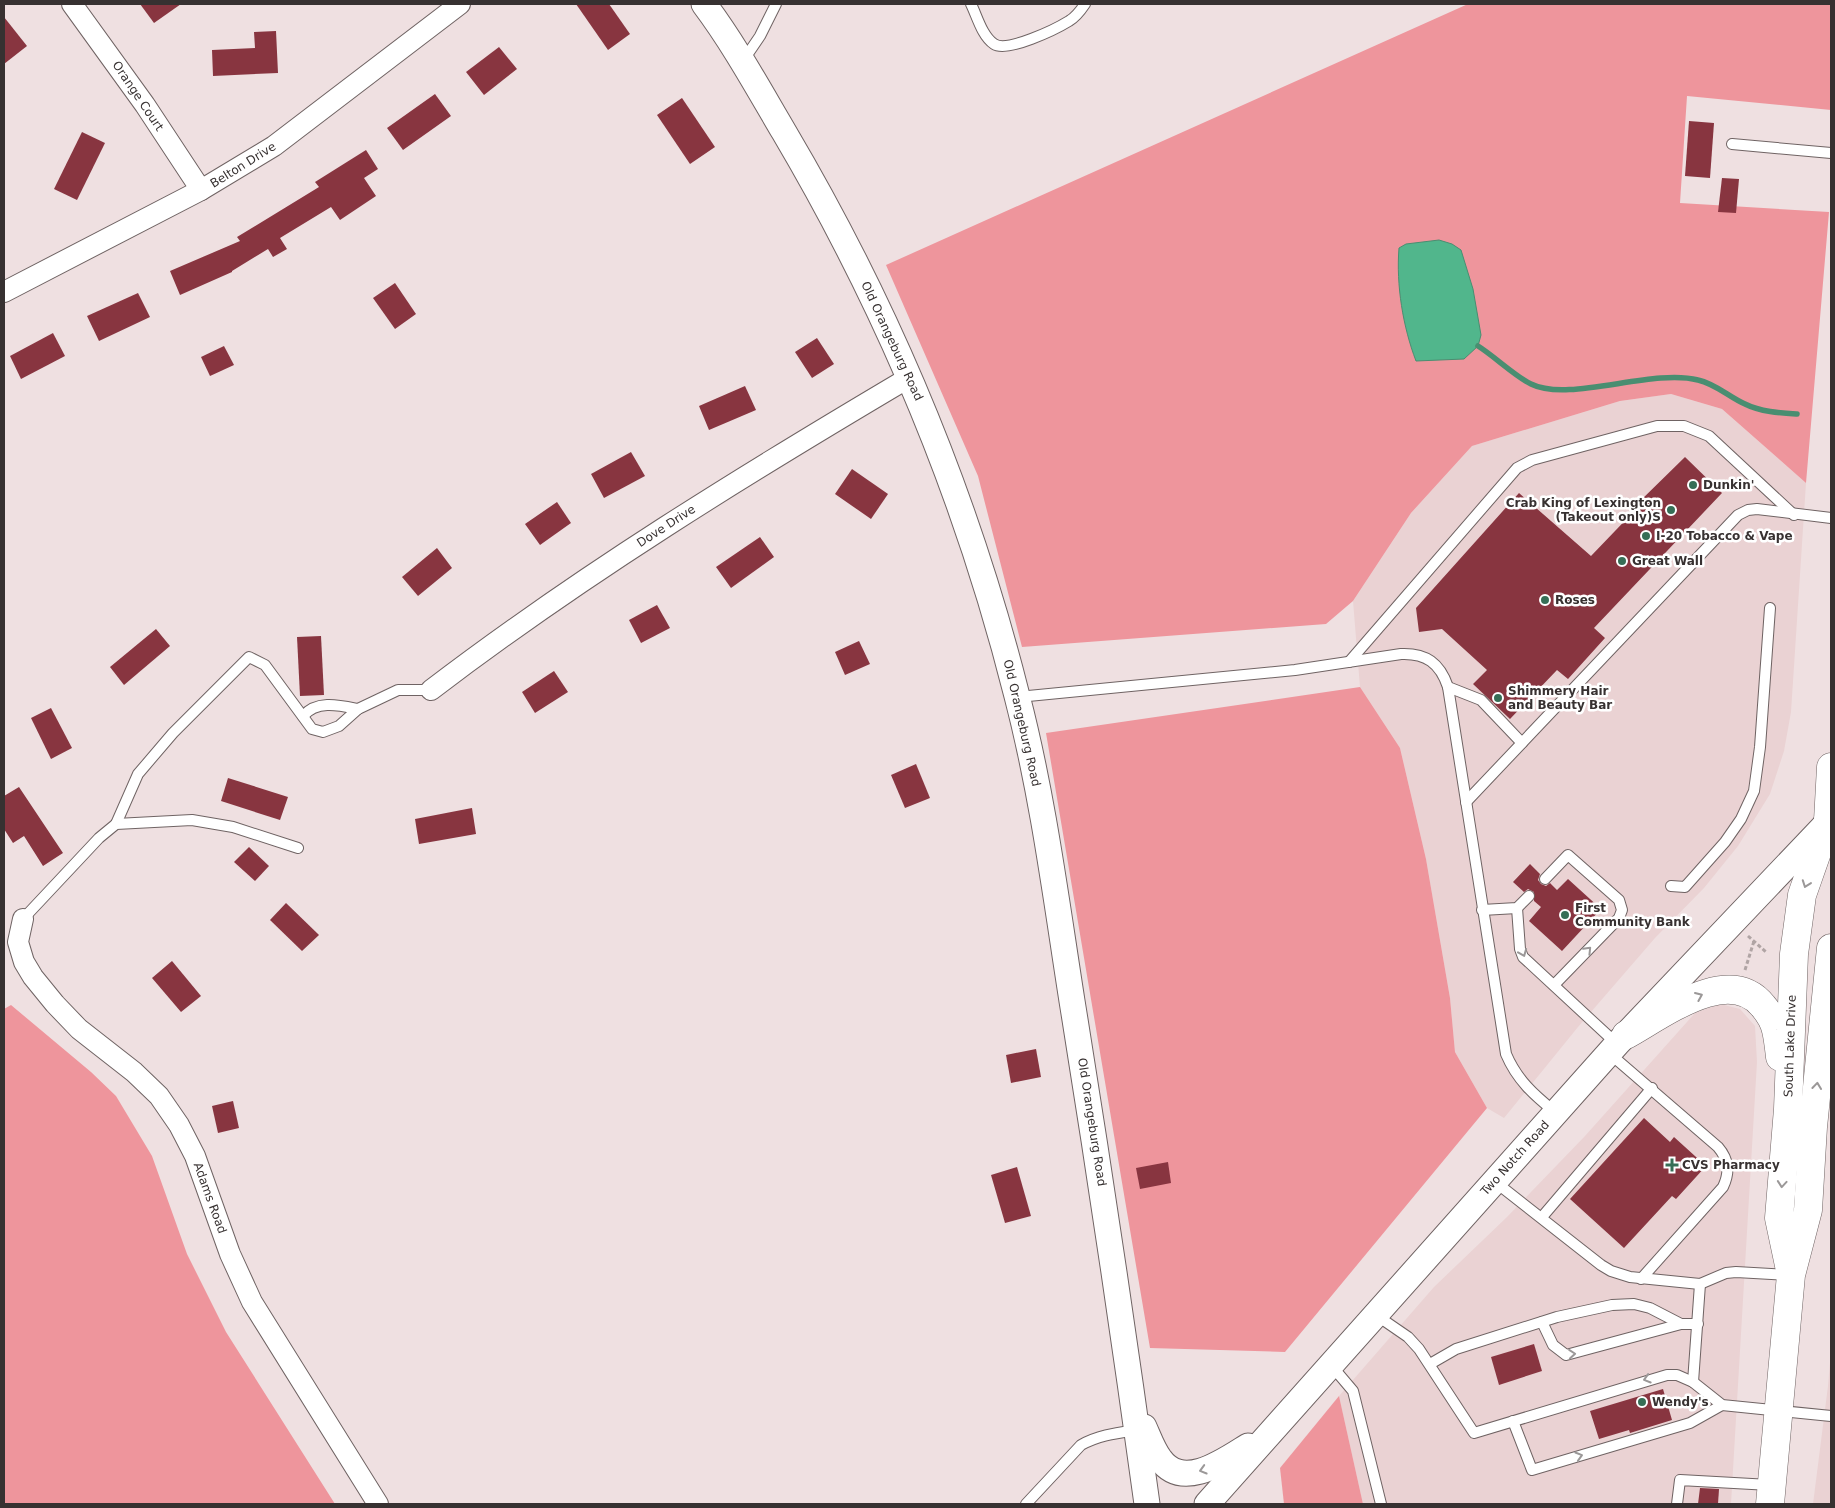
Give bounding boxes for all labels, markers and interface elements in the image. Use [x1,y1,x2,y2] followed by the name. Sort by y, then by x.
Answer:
[110,58,167,134] street label: Orange Court
[208,139,278,191] street label: Belton Drive
[858,279,926,403] street label: Old Orangeburg Road
[1703,478,1754,492] place label: Dunkin'
[1687,479,1699,491] marker: Dunkin'
[1506,496,1661,524] place label: Crab King of Lexington (Takeout only)S
[634,502,698,550] street label: Dove Drive
[1665,504,1677,516] marker: Crab King of Lexington (Takeout only)S
[1656,529,1793,543] place label: I-20 Tobacco & Vape
[1640,530,1652,542] marker: I-20 Tobacco & Vape
[1632,554,1703,568] place label: Great Wall
[1616,555,1628,567] marker: Great Wall
[1555,593,1595,607] place label: Roses
[1539,594,1551,606] marker: Roses
[1001,658,1043,788] street label: Old Orangeburg Road
[1508,684,1612,712] place label: Shimmery Hair and Beauty Bar
[1492,692,1504,704] marker: Shimmery Hair and Beauty Bar
[1802,879,1812,887] one-way arrow
[1575,901,1691,929] place label: First Community Bank
[1559,909,1571,921] marker: First Community Bank
[1582,947,1591,956] one-way arrow
[1517,948,1527,956] one-way arrow
[1694,991,1703,1002] one-way arrow
[1781,995,1799,1097] street label: South Lake Drive
[1075,1057,1109,1187] street label: Old Orangeburg Road
[1811,1082,1822,1090] one-way arrow
[1477,1118,1552,1199] street label: Two Notch Road
[1682,1158,1780,1172] place label: CVS Pharmacy
[1666,1159,1678,1171] marker: CVS Pharmacy
[191,1160,229,1236] street label: Adams Road
[1776,1181,1787,1189] one-way arrow
[1568,1348,1576,1359] one-way arrow
[1643,1374,1651,1384] one-way arrow
[1652,1395,1709,1409] place label: Wendy's
[1636,1396,1648,1408] marker: Wendy's
[1574,1452,1583,1462] one-way arrow
[1199,1465,1207,1475] one-way arrow

